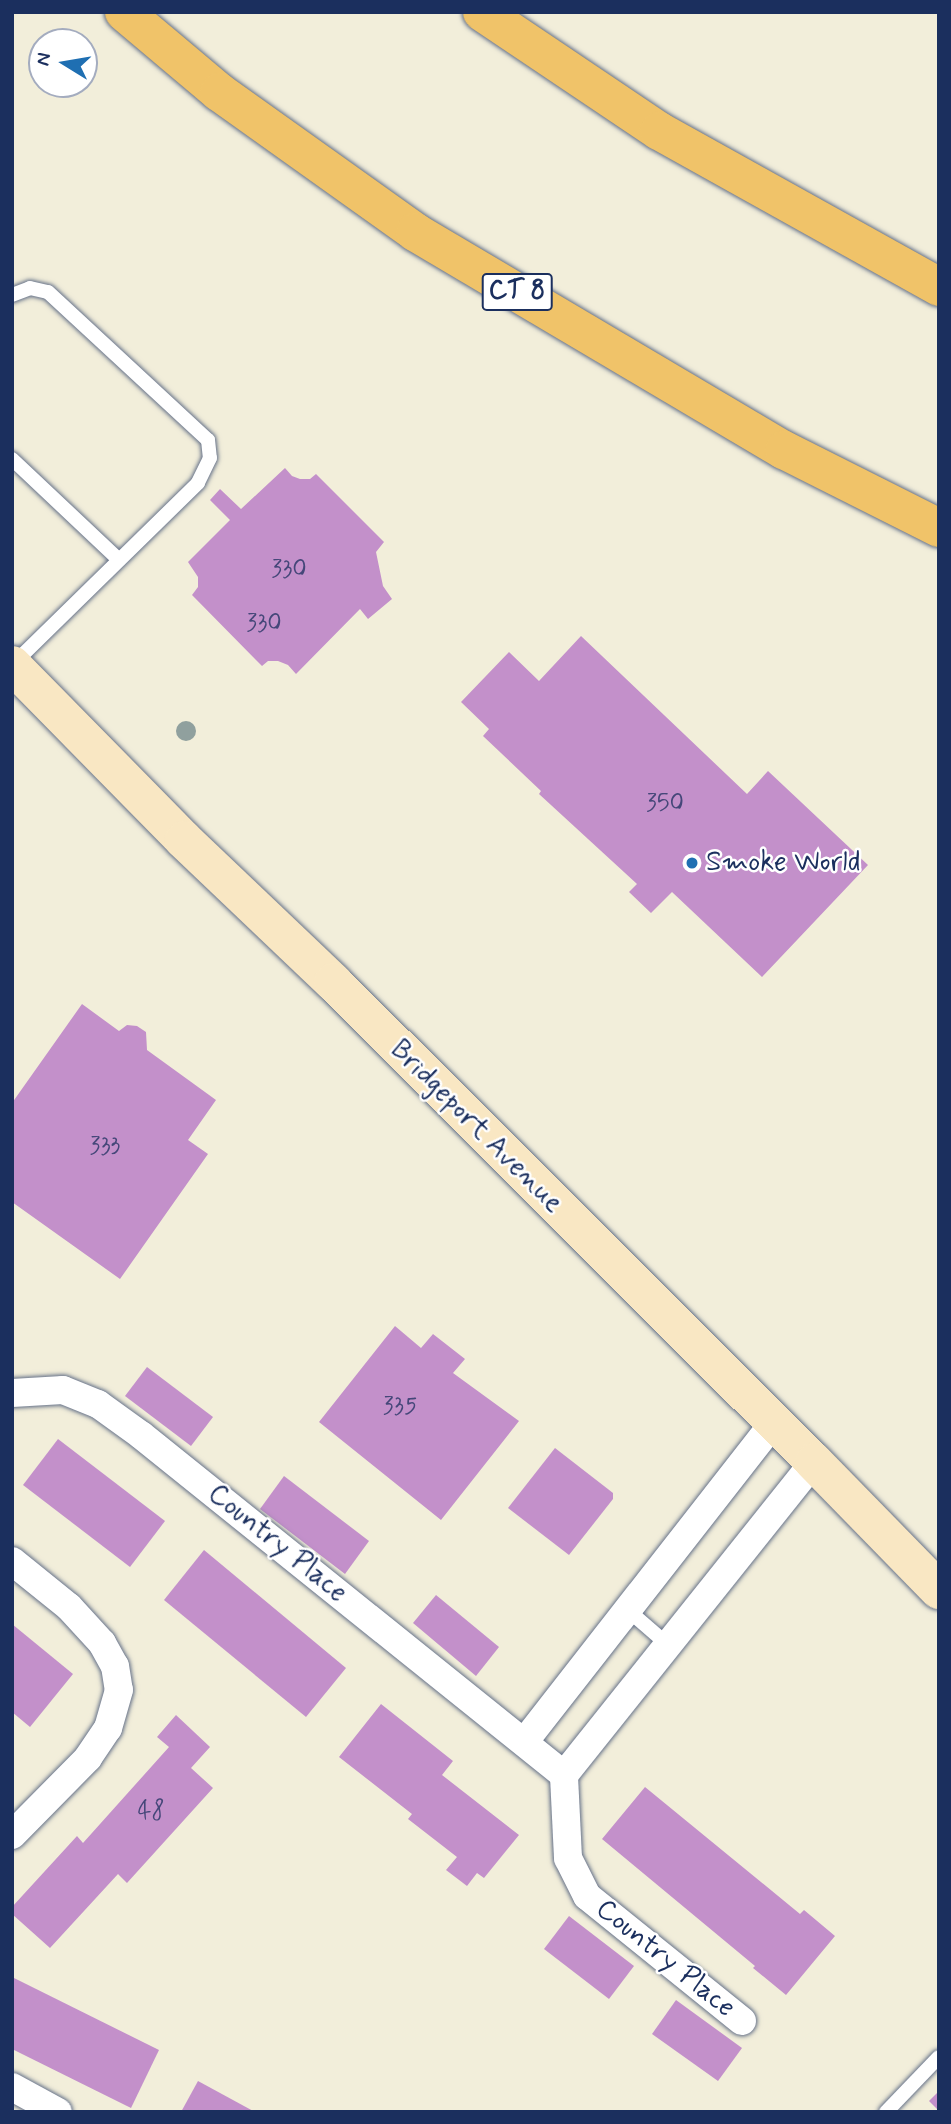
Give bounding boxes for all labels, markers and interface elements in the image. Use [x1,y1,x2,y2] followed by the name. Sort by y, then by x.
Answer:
[28,28,98,98] north arrow
[30,51,57,68] text: N
[480,270,554,314] road number: CT 8
[271,556,307,584] house number: 330
[246,610,282,638] house number: 330
[646,790,684,818] house number: 350
[706,846,862,880] place label: Smoke World
[684,855,700,871] marker: Smoke World
[385,1036,567,1218] street label: Bridgeport Avenue
[90,1133,120,1161] house number: 333
[383,1393,417,1421] house number: 335
[202,1479,352,1609] street label: Country Place
[137,1798,165,1826] house number: 48
[590,1894,740,2024] street label: Country Place

